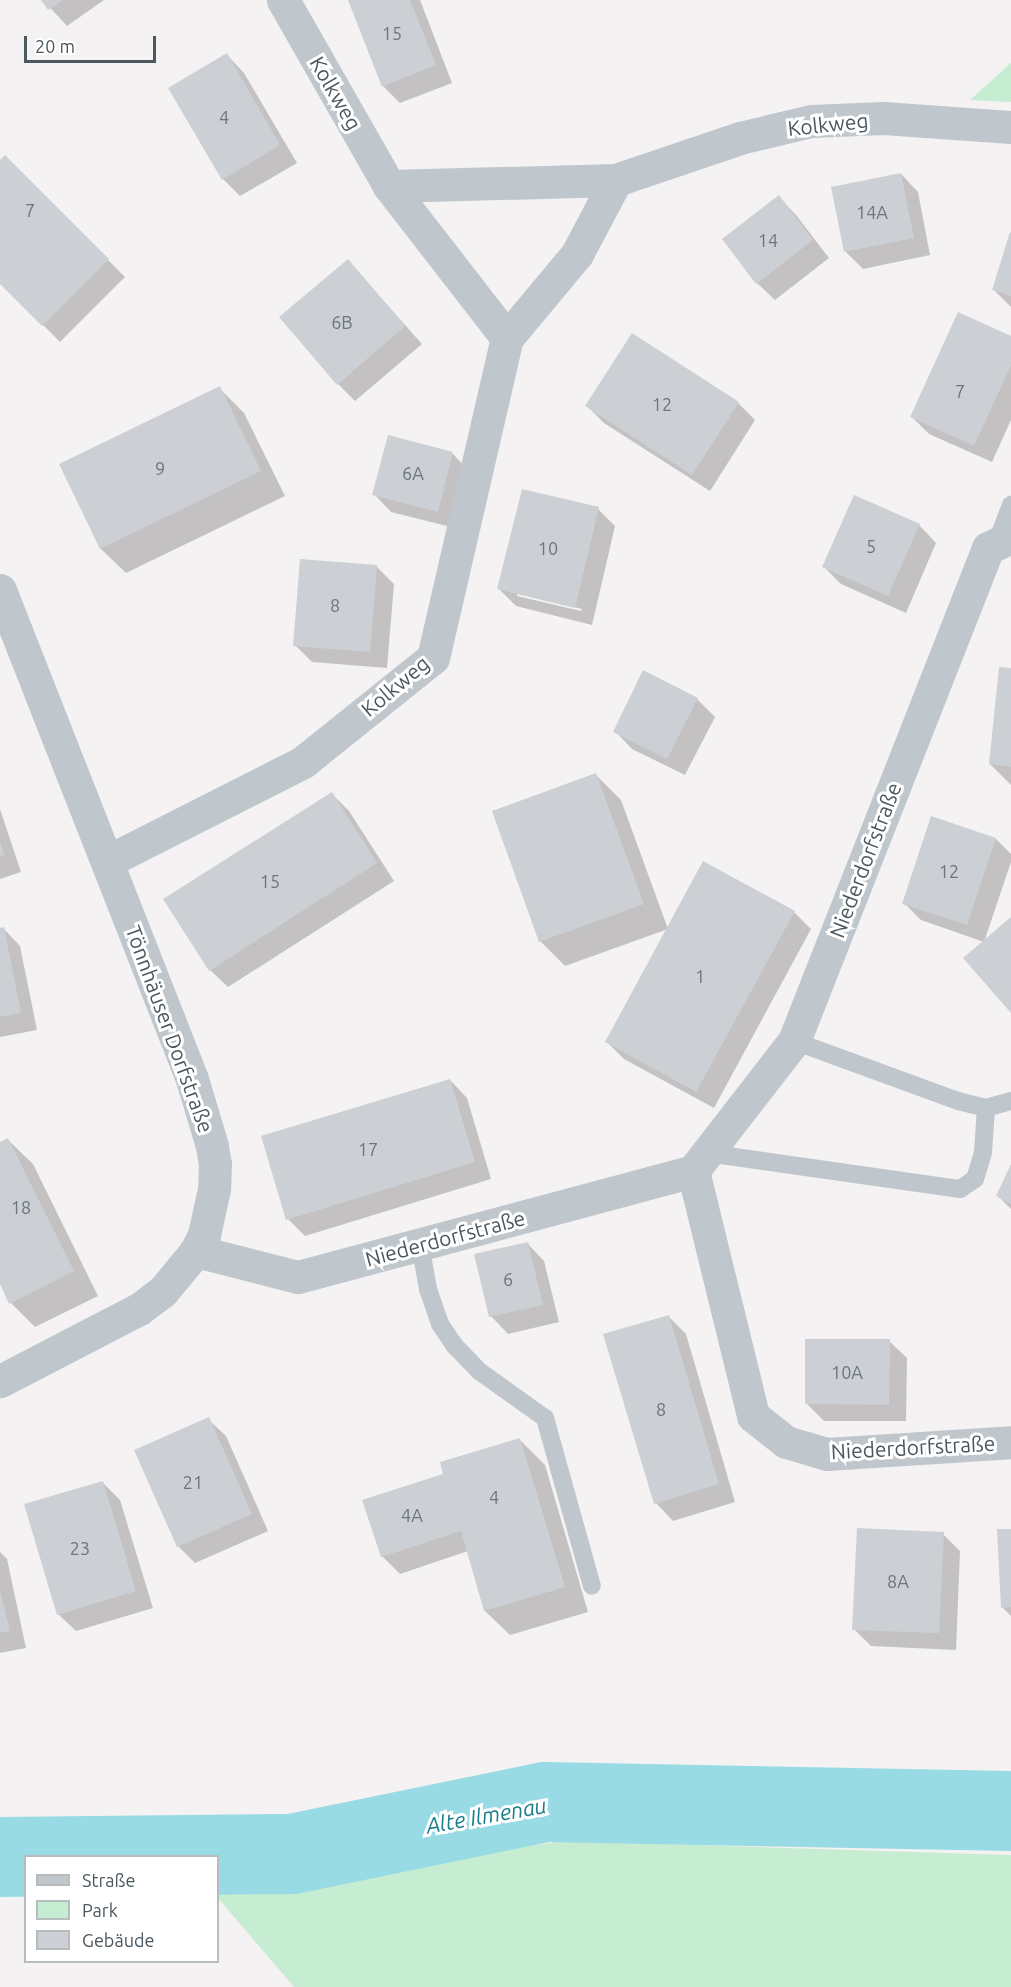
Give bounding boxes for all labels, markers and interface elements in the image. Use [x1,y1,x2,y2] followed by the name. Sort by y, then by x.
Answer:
[382,22,402,44] house number: 15
[27,24,159,62] scale bar
[35,36,75,56] text: 20 m
[305,52,367,134] street label: Kolkweg
[219,106,229,128] house number: 4
[786,107,870,141] street label: Kolkweg
[25,199,35,221] house number: 7
[856,201,888,223] house number: 14A
[758,229,778,251] house number: 14
[331,311,353,333] house number: 6B
[955,380,965,402] house number: 7
[652,393,672,415] house number: 12
[155,457,165,479] house number: 9
[402,462,424,484] house number: 6A
[866,535,876,557] house number: 5
[538,537,558,559] house number: 10
[330,594,340,616] house number: 8
[356,650,434,722] street label: Kolkweg
[824,779,906,941] street label: Niederdorfstraße
[939,860,959,882] house number: 12
[260,870,280,892] house number: 15
[121,922,219,1136] street label: Tönnhäuser Dorfstraße
[695,965,705,987] house number: 1
[358,1138,378,1160] house number: 17
[11,1196,31,1218] house number: 18
[362,1205,528,1271] street label: Niederdorfstraße
[503,1268,513,1290] house number: 6
[831,1361,863,1383] house number: 10A
[656,1398,666,1420] house number: 8
[830,1430,996,1464] street label: Niederdorfstraße
[183,1471,203,1493] house number: 21
[489,1486,499,1508] house number: 4
[401,1504,423,1526] house number: 4A
[70,1537,90,1559] house number: 23
[887,1570,909,1592] house number: 8A
[424,1791,548,1839] water label: Alte Ilmenau
[24,1855,219,1963] legend
[82,1870,135,1890] text: Straße
[82,1900,118,1920] text: Park
[82,1930,154,1950] text: Gebäude

